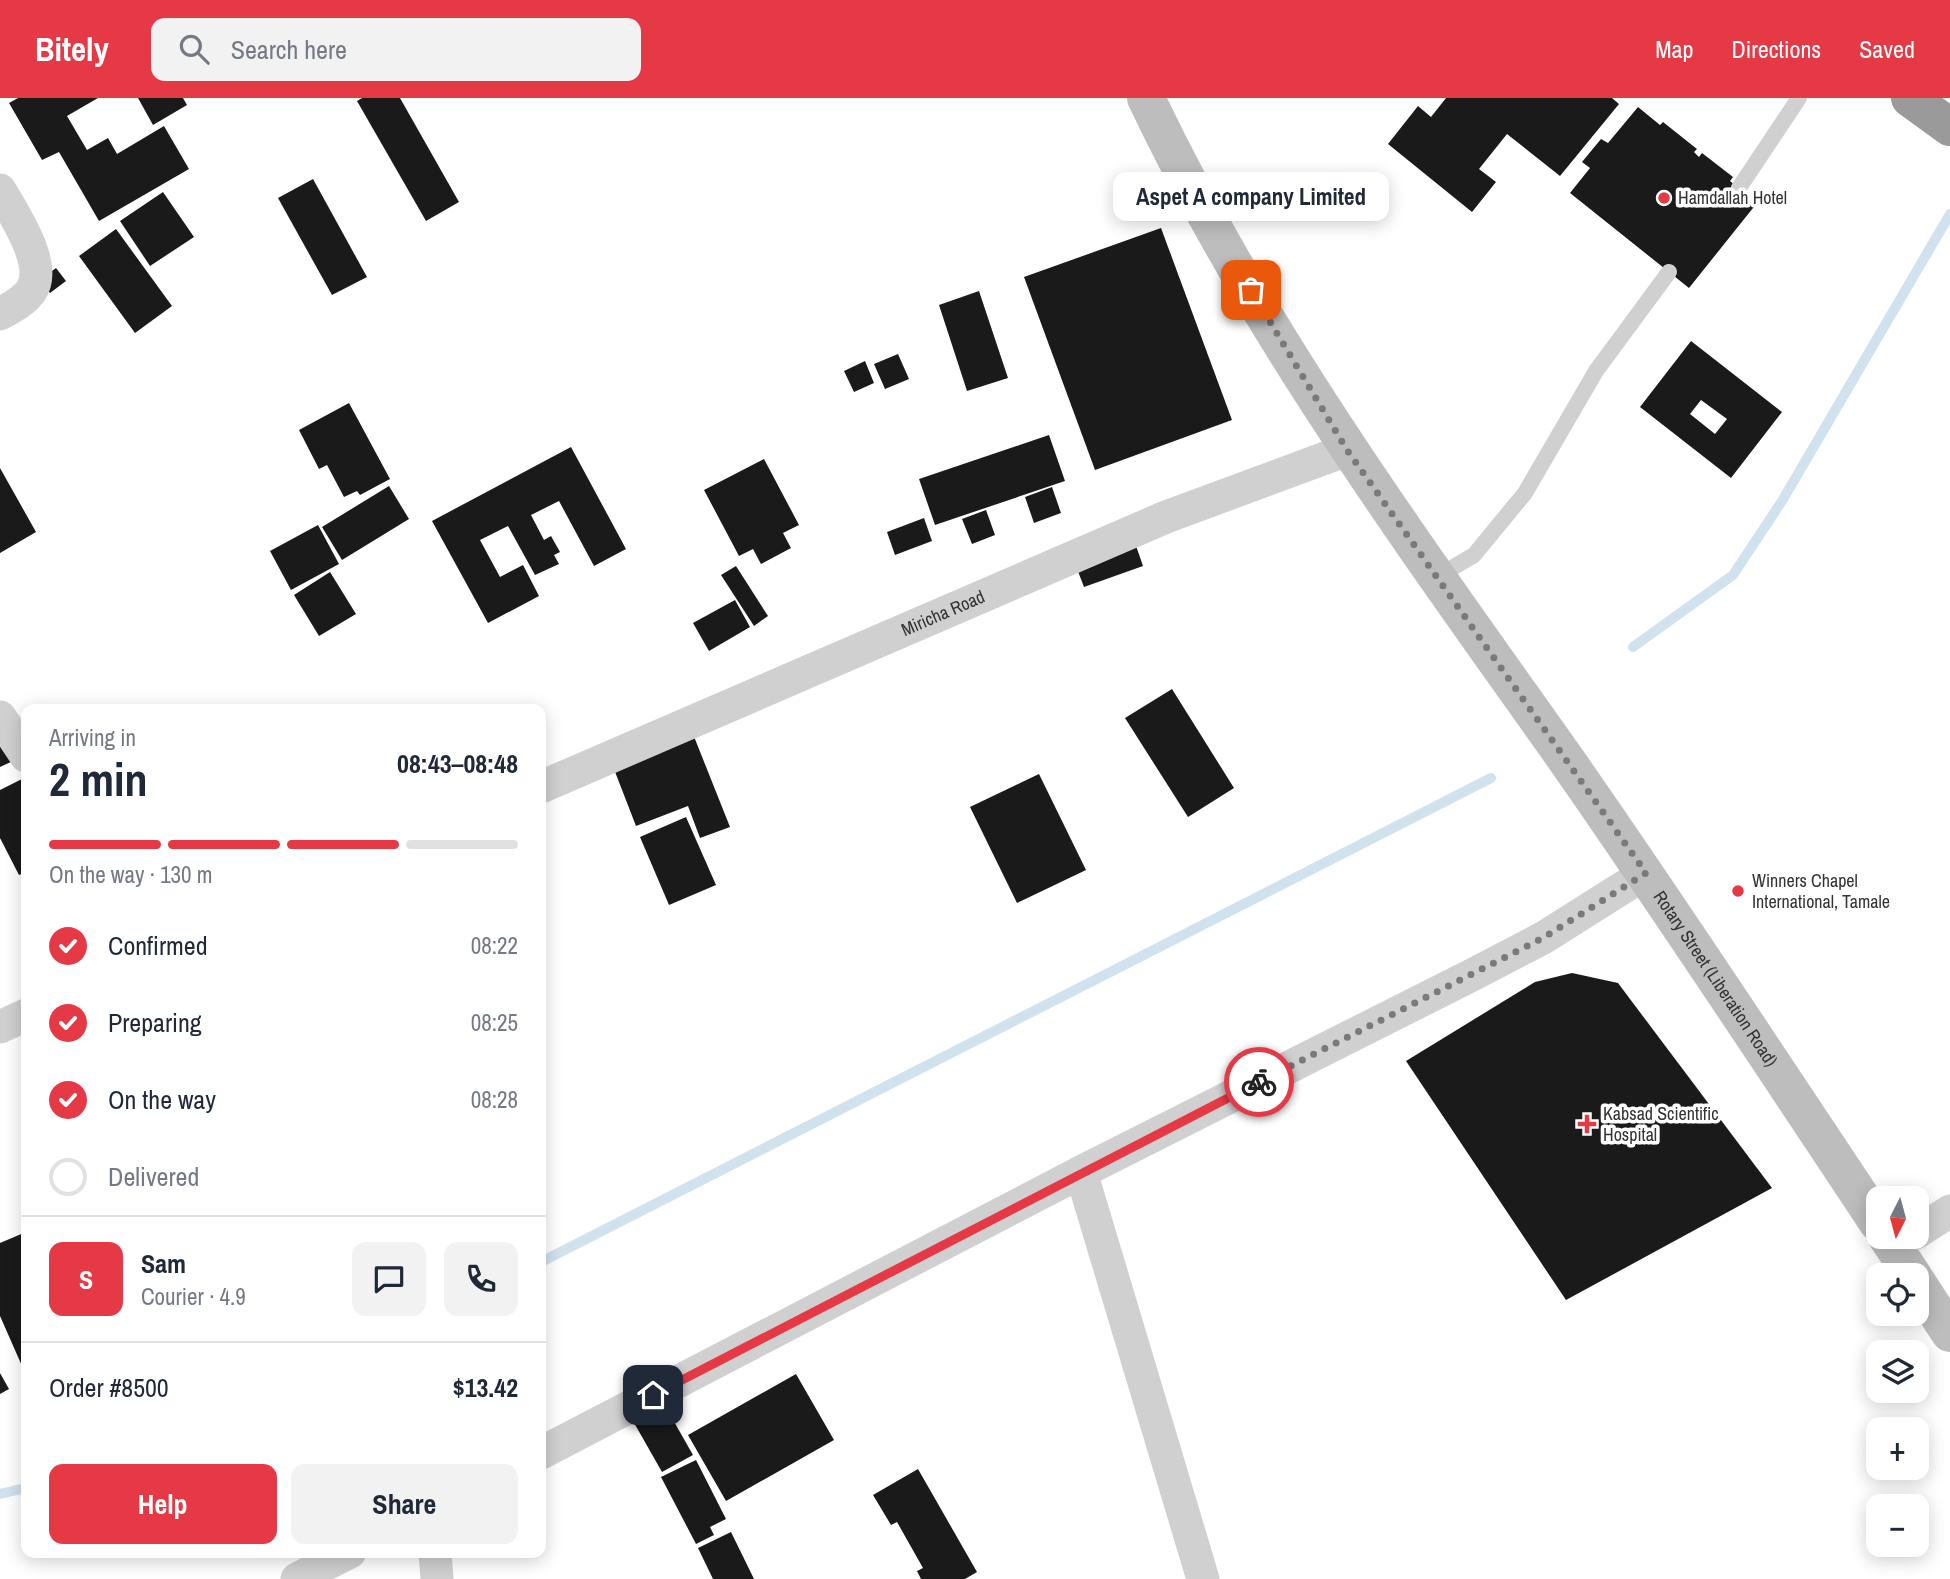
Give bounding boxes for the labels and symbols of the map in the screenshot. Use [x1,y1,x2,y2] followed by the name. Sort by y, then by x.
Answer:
[1113,171,1389,220] callout: Aspet A company Limited
[1678,185,1787,210] place label: Hamdallah Hotel
[1656,190,1672,206] marker: Hamdallah Hotel
[1221,260,1281,320] pin
[897,584,989,642] street label: Miricha Road
[1752,868,1890,914] place label: Winners Chapel International, Tamale
[1730,883,1746,899] marker: Winners Chapel International, Tamale
[1648,886,1784,1072] street label: Rotary Street (Liberation Road)
[1224,1047,1294,1117] courier
[1603,1101,1719,1147] place label: Kabsad Scientific Hospital
[1577,1114,1597,1134] marker: Kabsad Scientific Hospital
[1866,1186,1928,1250] north arrow
[623,1365,683,1425] pin

